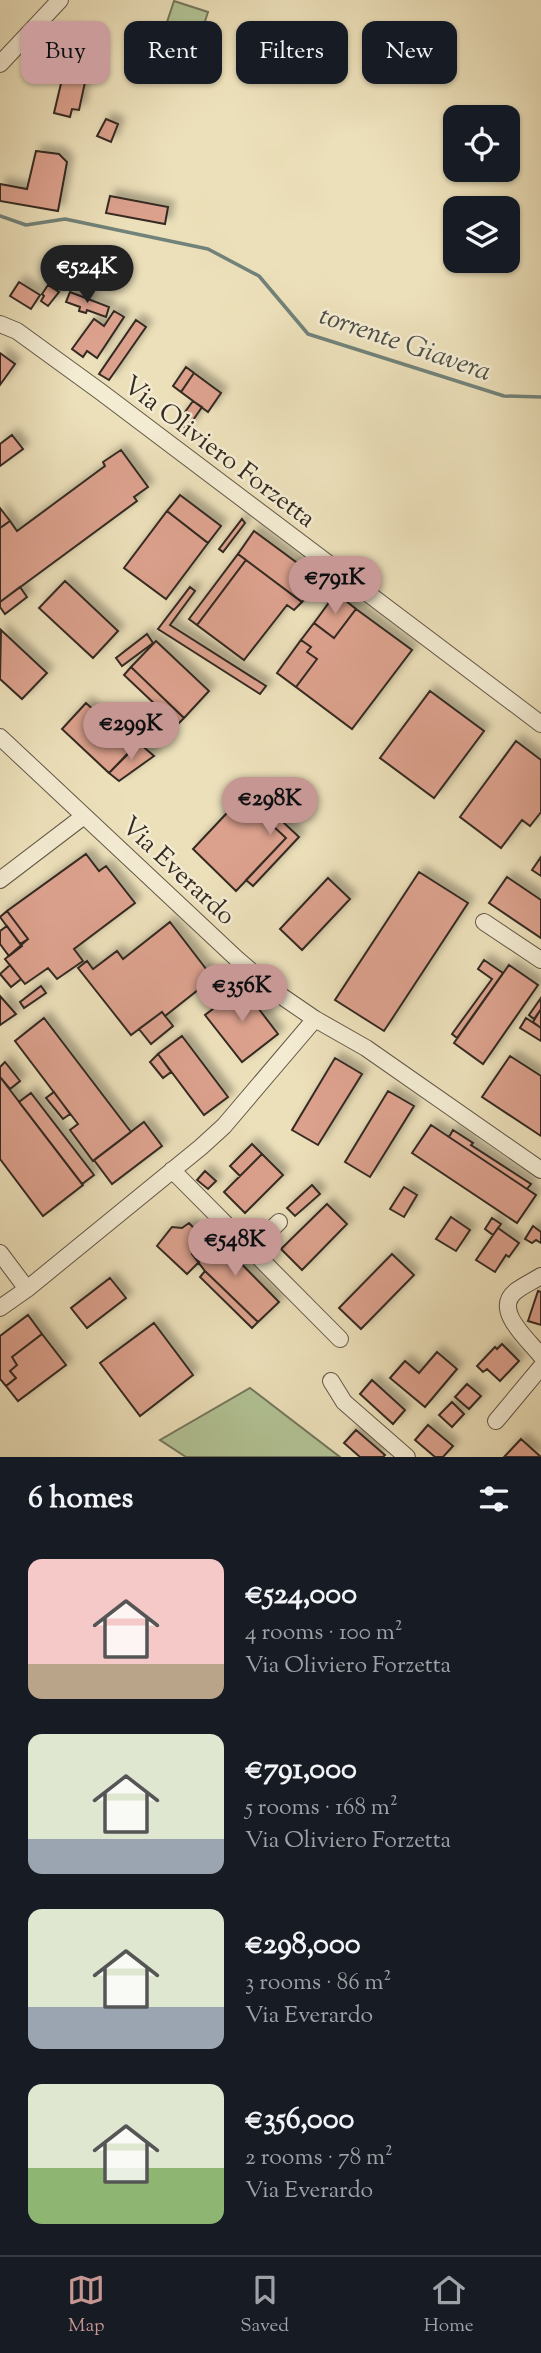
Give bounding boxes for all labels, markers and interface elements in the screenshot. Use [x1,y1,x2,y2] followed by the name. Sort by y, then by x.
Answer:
[21,21,110,84] chip: Buy
[124,21,222,84] chip: Rent
[236,21,348,84] chip: Filters
[362,21,457,84] chip: New
[443,105,520,273] map controls
[443,105,520,182] button: locate
[443,196,520,273] button: layers
[38,246,136,305] pin: €524K
[57,251,118,284] text: €524K
[314,297,496,393] water label: torrente Giavera
[114,368,323,538] street label: Via Oliviero Forzetta
[286,556,384,616] pin: €791K
[305,562,365,595] text: €791K
[82,702,180,762] pin: €299K
[99,708,163,741] text: €299K
[221,778,319,837] pin: €298K
[238,783,302,816] text: €298K
[112,809,243,935] street label: Via Everardo
[193,964,291,1024] pin: €356K
[212,970,272,1003] text: €356K
[186,1218,284,1278] pin: €548K
[204,1224,266,1257] text: €548K
[28,1478,133,1521] text: 6 homes
[475,1480,513,1518] icon: filters
[245,1574,357,1617] text: €524,000
[84,1587,168,1671] icon: home
[245,1617,403,1650] text: 4 rooms · 100 m²
[245,1650,451,1683] text: Via Oliviero Forzetta
[245,1749,357,1792] text: €791,000
[84,1762,168,1846] icon: home
[245,1792,398,1825] text: 5 rooms · 168 m²
[245,1825,451,1858] text: Via Oliviero Forzetta
[245,1924,361,1967] text: €298,000
[84,1937,168,2021] icon: home
[245,1967,391,2000] text: 3 rooms · 86 m²
[245,2000,373,2033] text: Via Everardo
[245,2099,354,2142] text: €356,000
[84,2112,168,2196] icon: home
[245,2142,393,2175] text: 2 rooms · 78 m²
[245,2175,373,2208] text: Via Everardo
[67,2271,105,2340] tab: Map
[240,2271,289,2340] tab: Saved
[424,2271,474,2340] tab: Home

